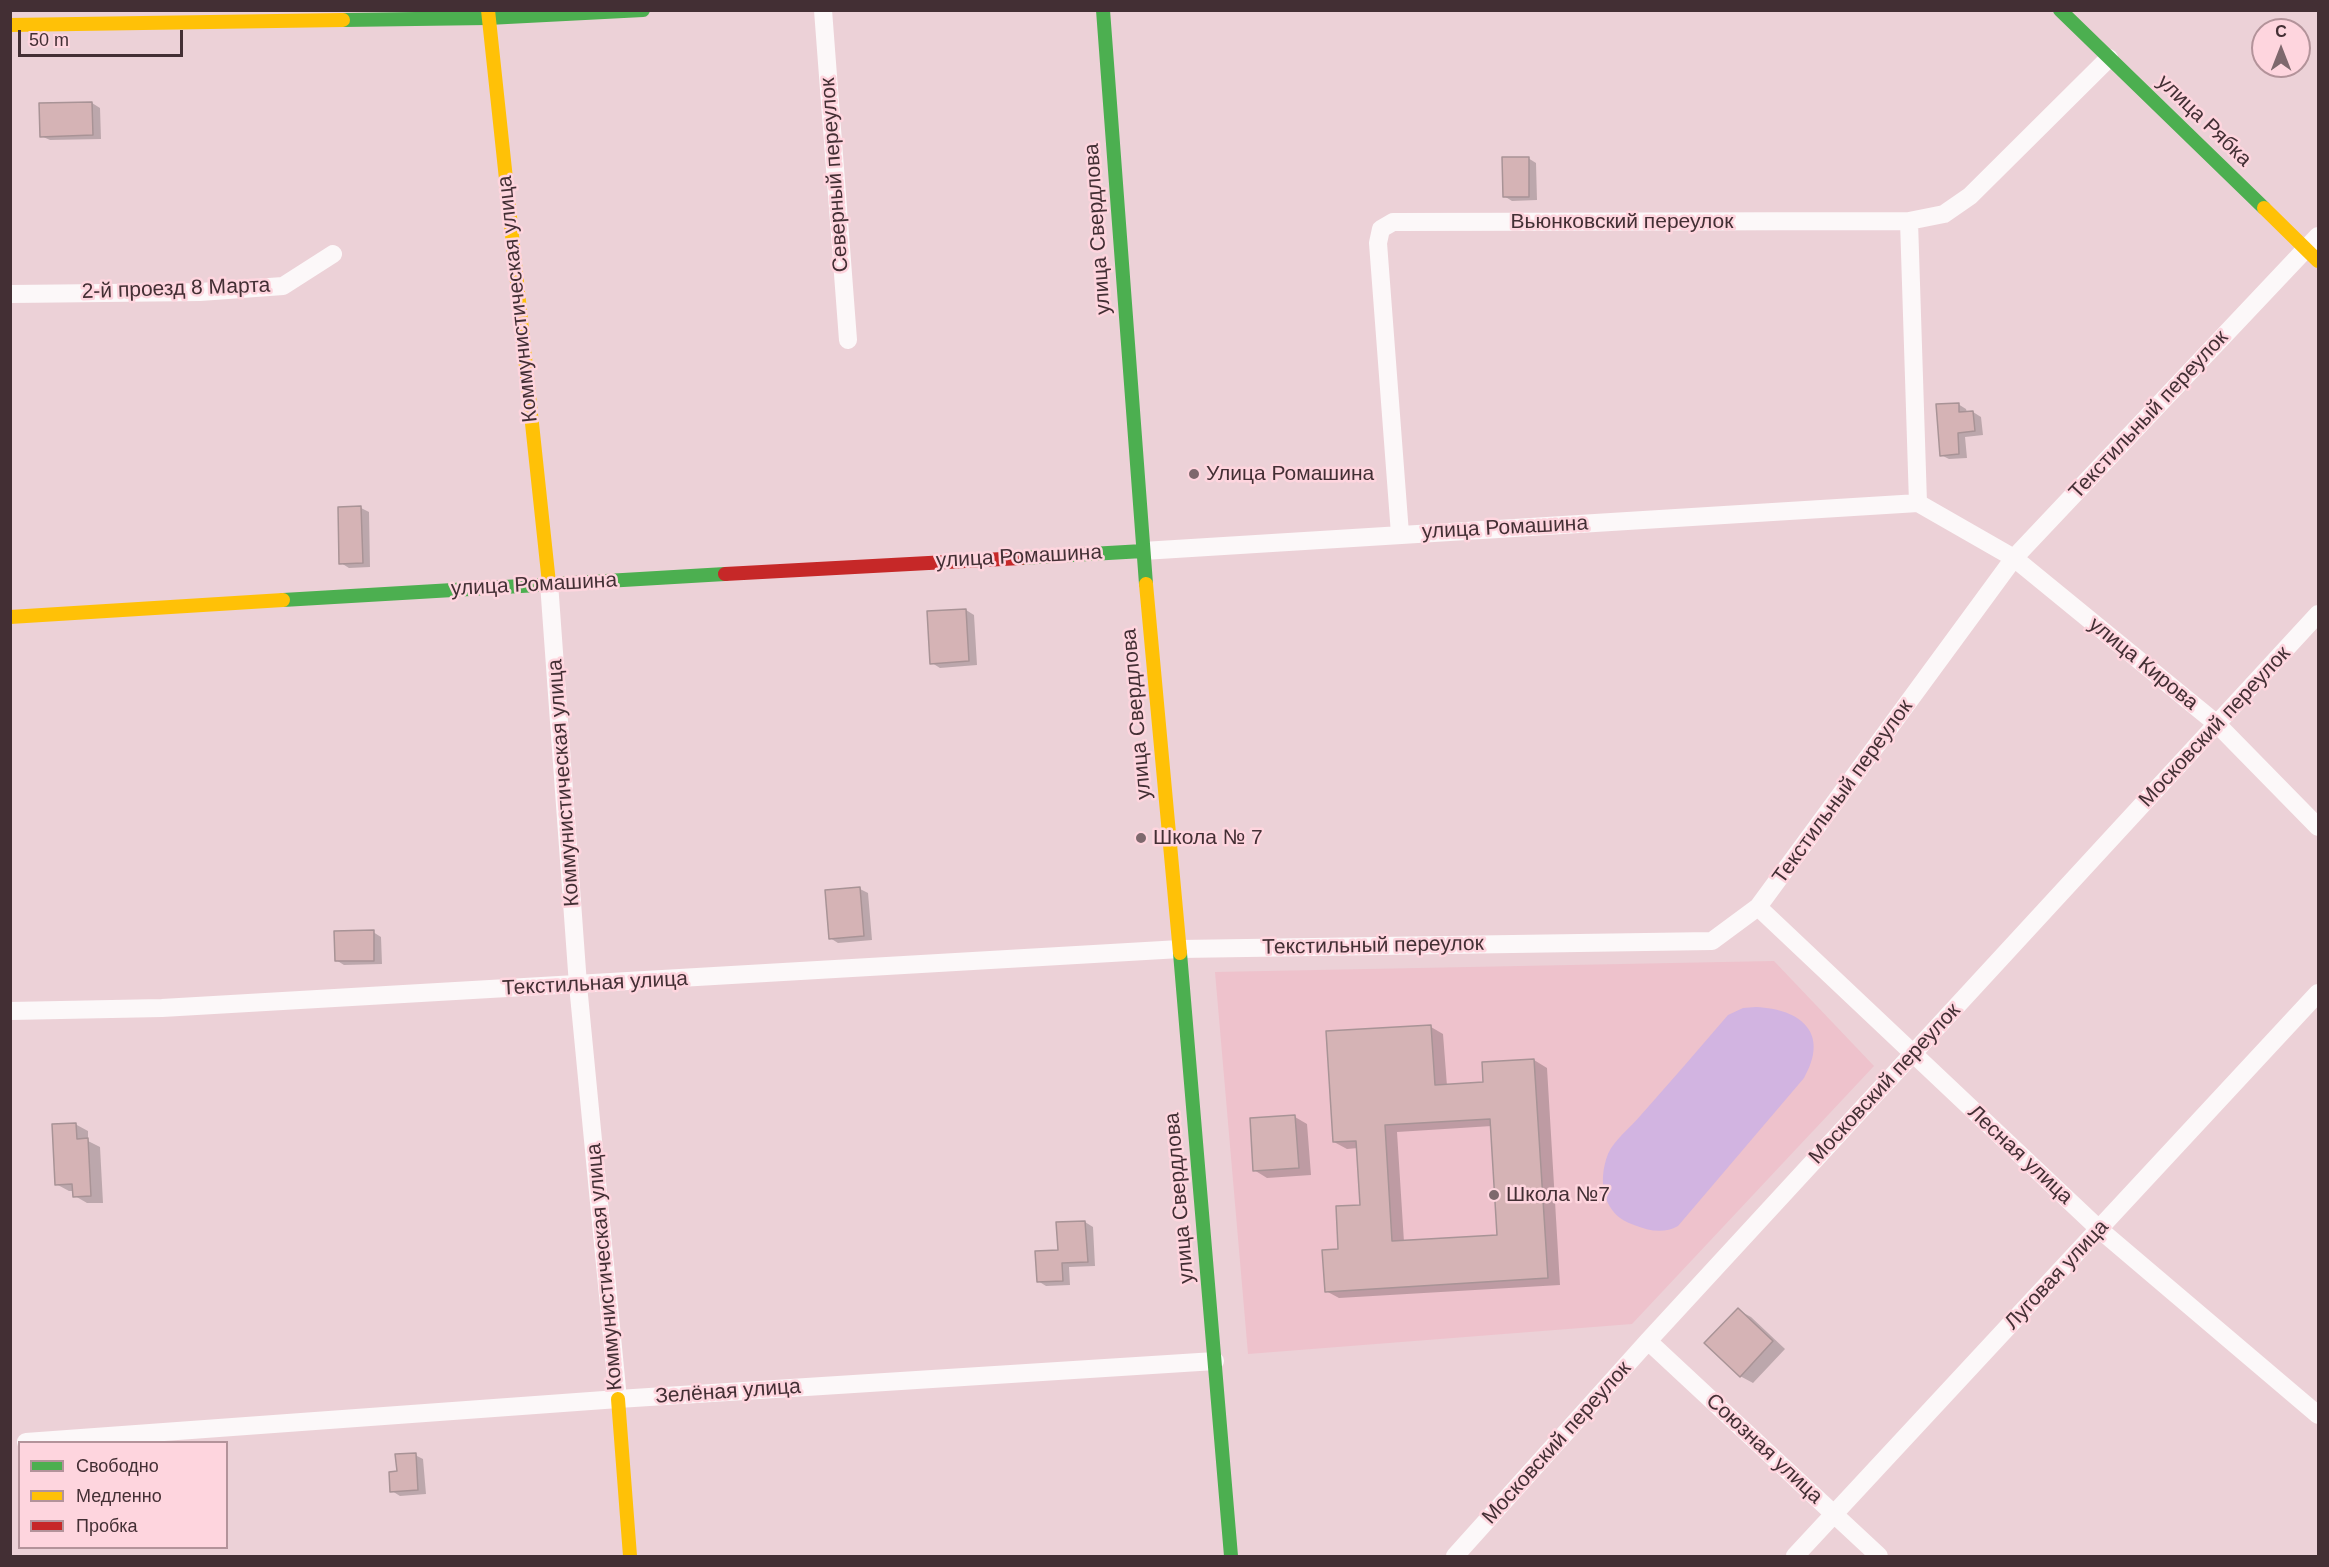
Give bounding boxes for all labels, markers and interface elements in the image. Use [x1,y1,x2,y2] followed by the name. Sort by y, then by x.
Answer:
[21,18,186,56] scale bar
[2251,18,2311,78] north arrow
[2275,23,2287,40] text: С
[29,30,69,50] text: 50 m
[2152,70,2256,172] street label: улица Рябка
[816,77,854,273] street label: Северный переулок
[1079,143,1117,315] street label: улица Свердлова
[493,174,543,424] street label: Коммунистическая улица
[1511,209,1733,235] street label: Вьюнковский переулок
[81,273,271,305] street label: 2-й проезд 8 Марта
[2064,325,2234,505] street label: Текстильный переулок
[1206,461,1374,487] place label: Улица Ромашина
[1187,467,1201,481] marker: Улица Ромашина
[1421,511,1589,545] street label: улица Ромашина
[935,540,1103,574] street label: улица Ромашина
[450,568,618,602] street label: улица Ромашина
[2083,612,2203,716] street label: улица Кирова
[1117,627,1157,801] street label: улица Свердлова
[2134,641,2296,813] street label: Московский переулок
[543,658,585,908] street label: Коммунистическая улица
[1768,695,1918,889] street label: Текстильный переулок
[1153,825,1263,851] place label: Школа № 7
[1134,831,1148,845] marker: Школа № 7
[1262,931,1484,961] street label: Текстильный переулок
[501,967,689,1001] street label: Текстильная улица
[1804,998,1966,1170] street label: Московский переулок
[1962,1100,2078,1210] street label: Лесная улица
[1160,1111,1200,1285] street label: улица Свердлова
[582,1142,628,1392] street label: Коммунистическая улица
[1506,1182,1610,1208] place label: Школа №7
[1487,1188,1501,1202] marker: Школа №7
[2000,1215,2114,1335] street label: Луговая улица
[1477,1356,1637,1530] street label: Московский переулок
[654,1374,802,1410] street label: Зелёная улица
[1700,1388,1828,1510] street label: Союзная улица
[18,1441,228,1549] legend
[76,1456,159,1476] text: Свободно
[76,1486,162,1506] text: Медленно
[76,1516,138,1536] text: Пробка

